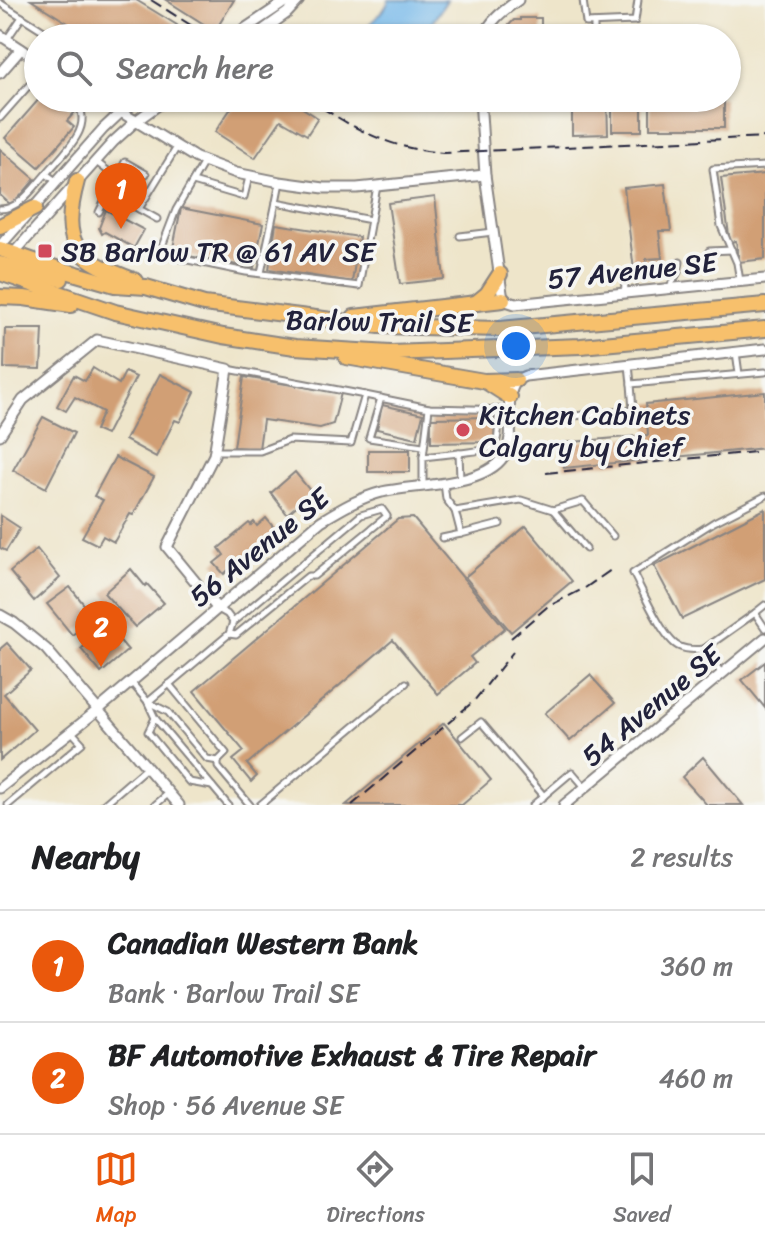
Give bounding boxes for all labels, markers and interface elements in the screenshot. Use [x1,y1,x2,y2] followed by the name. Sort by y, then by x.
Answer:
[24,24,741,112] search box
[116,41,274,95] text: Search here
[52,46,96,90] icon: search
[95,163,147,229] pin: 1
[61,227,377,276] place label: SB Barlow TR @ 61 AV SE
[545,237,721,304] street label: 57 Avenue SE
[36,242,54,260] marker: SB Barlow TR @ 61 AV SE
[285,295,474,348] street label: Barlow Trail SE
[496,326,536,366] your location
[479,390,690,471] place label: Kitchen Cabinets Calgary by Chief
[454,421,472,439] marker: Kitchen Cabinets Calgary by Chief
[178,474,342,620] street label: 56 Avenue SE
[75,601,127,667] pin: 2
[570,631,734,779] street label: 54 Avenue SE
[32,827,140,887] text: Nearby
[631,834,733,880] text: 2 results
[108,916,419,970] text: Canadian Western Bank
[52,943,64,989] text: 1
[661,943,733,989] text: 360 m
[108,970,359,1016] text: Bank · Barlow Trail SE
[108,1028,596,1082] text: BF Automotive Exhaust & Tire Repair
[50,1055,66,1101] text: 2
[659,1055,733,1101] text: 460 m
[108,1082,343,1128] text: Shop · 56 Avenue SE
[94,1147,138,1234] tab: Map
[326,1147,425,1234] tab: Directions
[613,1147,671,1234] tab: Saved

